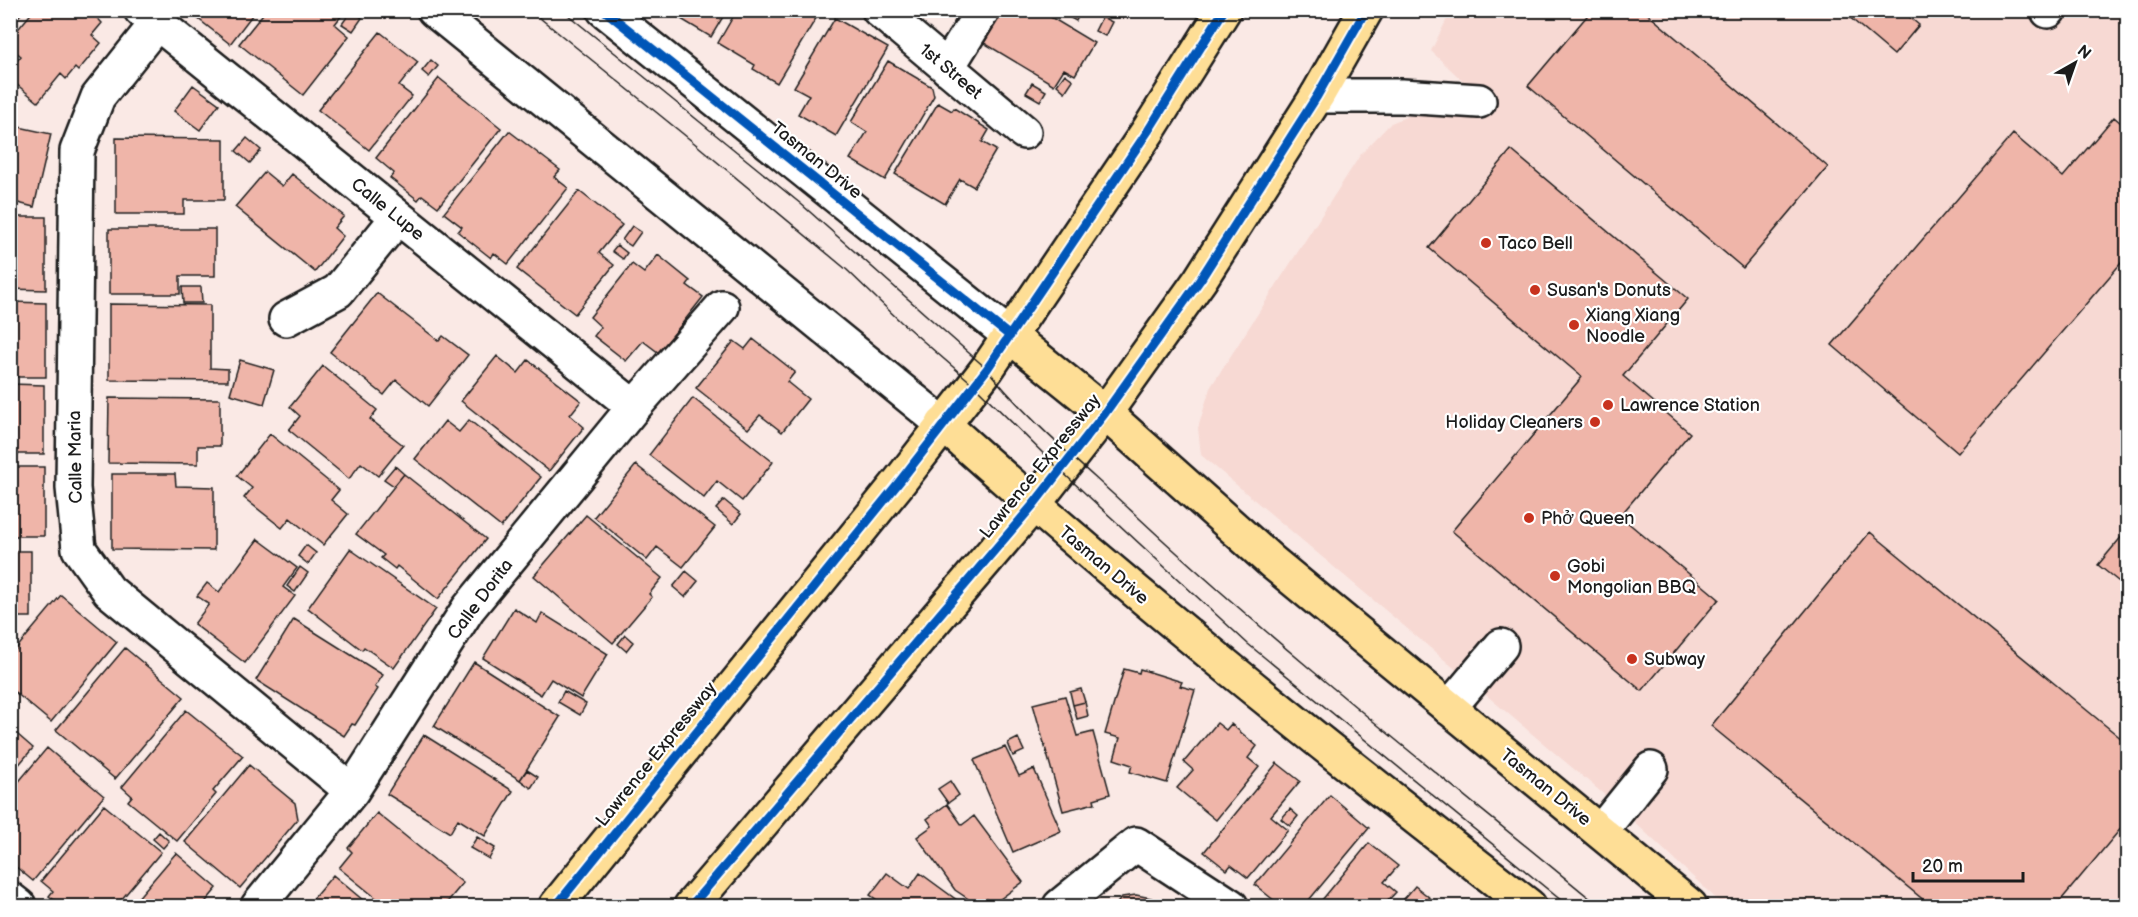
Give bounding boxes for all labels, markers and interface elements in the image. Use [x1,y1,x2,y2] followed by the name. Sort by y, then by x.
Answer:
[2045,33,2105,93] north arrow
[915,39,987,104] street label: 1st Street
[2073,42,2094,64] text: N
[767,117,866,203] street label: Tasman Drive
[347,174,429,245] street label: Calle Lupe
[1498,233,1573,254] place label: Taco Bell
[1479,236,1493,250] marker: Taco Bell
[1547,280,1671,301] place label: Susan's Donuts
[1528,283,1542,297] marker: Susan's Donuts
[1585,305,1680,347] place label: Xiang Xiang Noodle
[1567,318,1581,332] marker: Xiang Xiang Noodle
[976,389,1106,543] street label: Lawrence Expressway
[1620,395,1760,416] place label: Lawrence Station
[1601,398,1615,412] marker: Lawrence Station
[64,410,87,504] street label: Calle Maria
[1445,412,1583,433] place label: Holiday Cleaners
[1588,415,1602,429] marker: Holiday Cleaners
[1541,508,1634,529] place label: Phở Queen
[1522,511,1536,525] marker: Phở Queen
[1055,522,1153,609] street label: Tasman Drive
[443,555,517,644] street label: Calle Dorita
[1567,556,1696,598] place label: Gobi Mongolian BBQ
[1548,569,1562,583] marker: Gobi Mongolian BBQ
[1644,649,1706,670] place label: Subway
[1625,652,1639,666] marker: Subway
[592,677,722,831] street label: Lawrence Expressway
[1496,744,1595,830] street label: Tasman Drive
[1913,845,2022,883] scale bar
[1922,856,1963,877] text: 20 m

